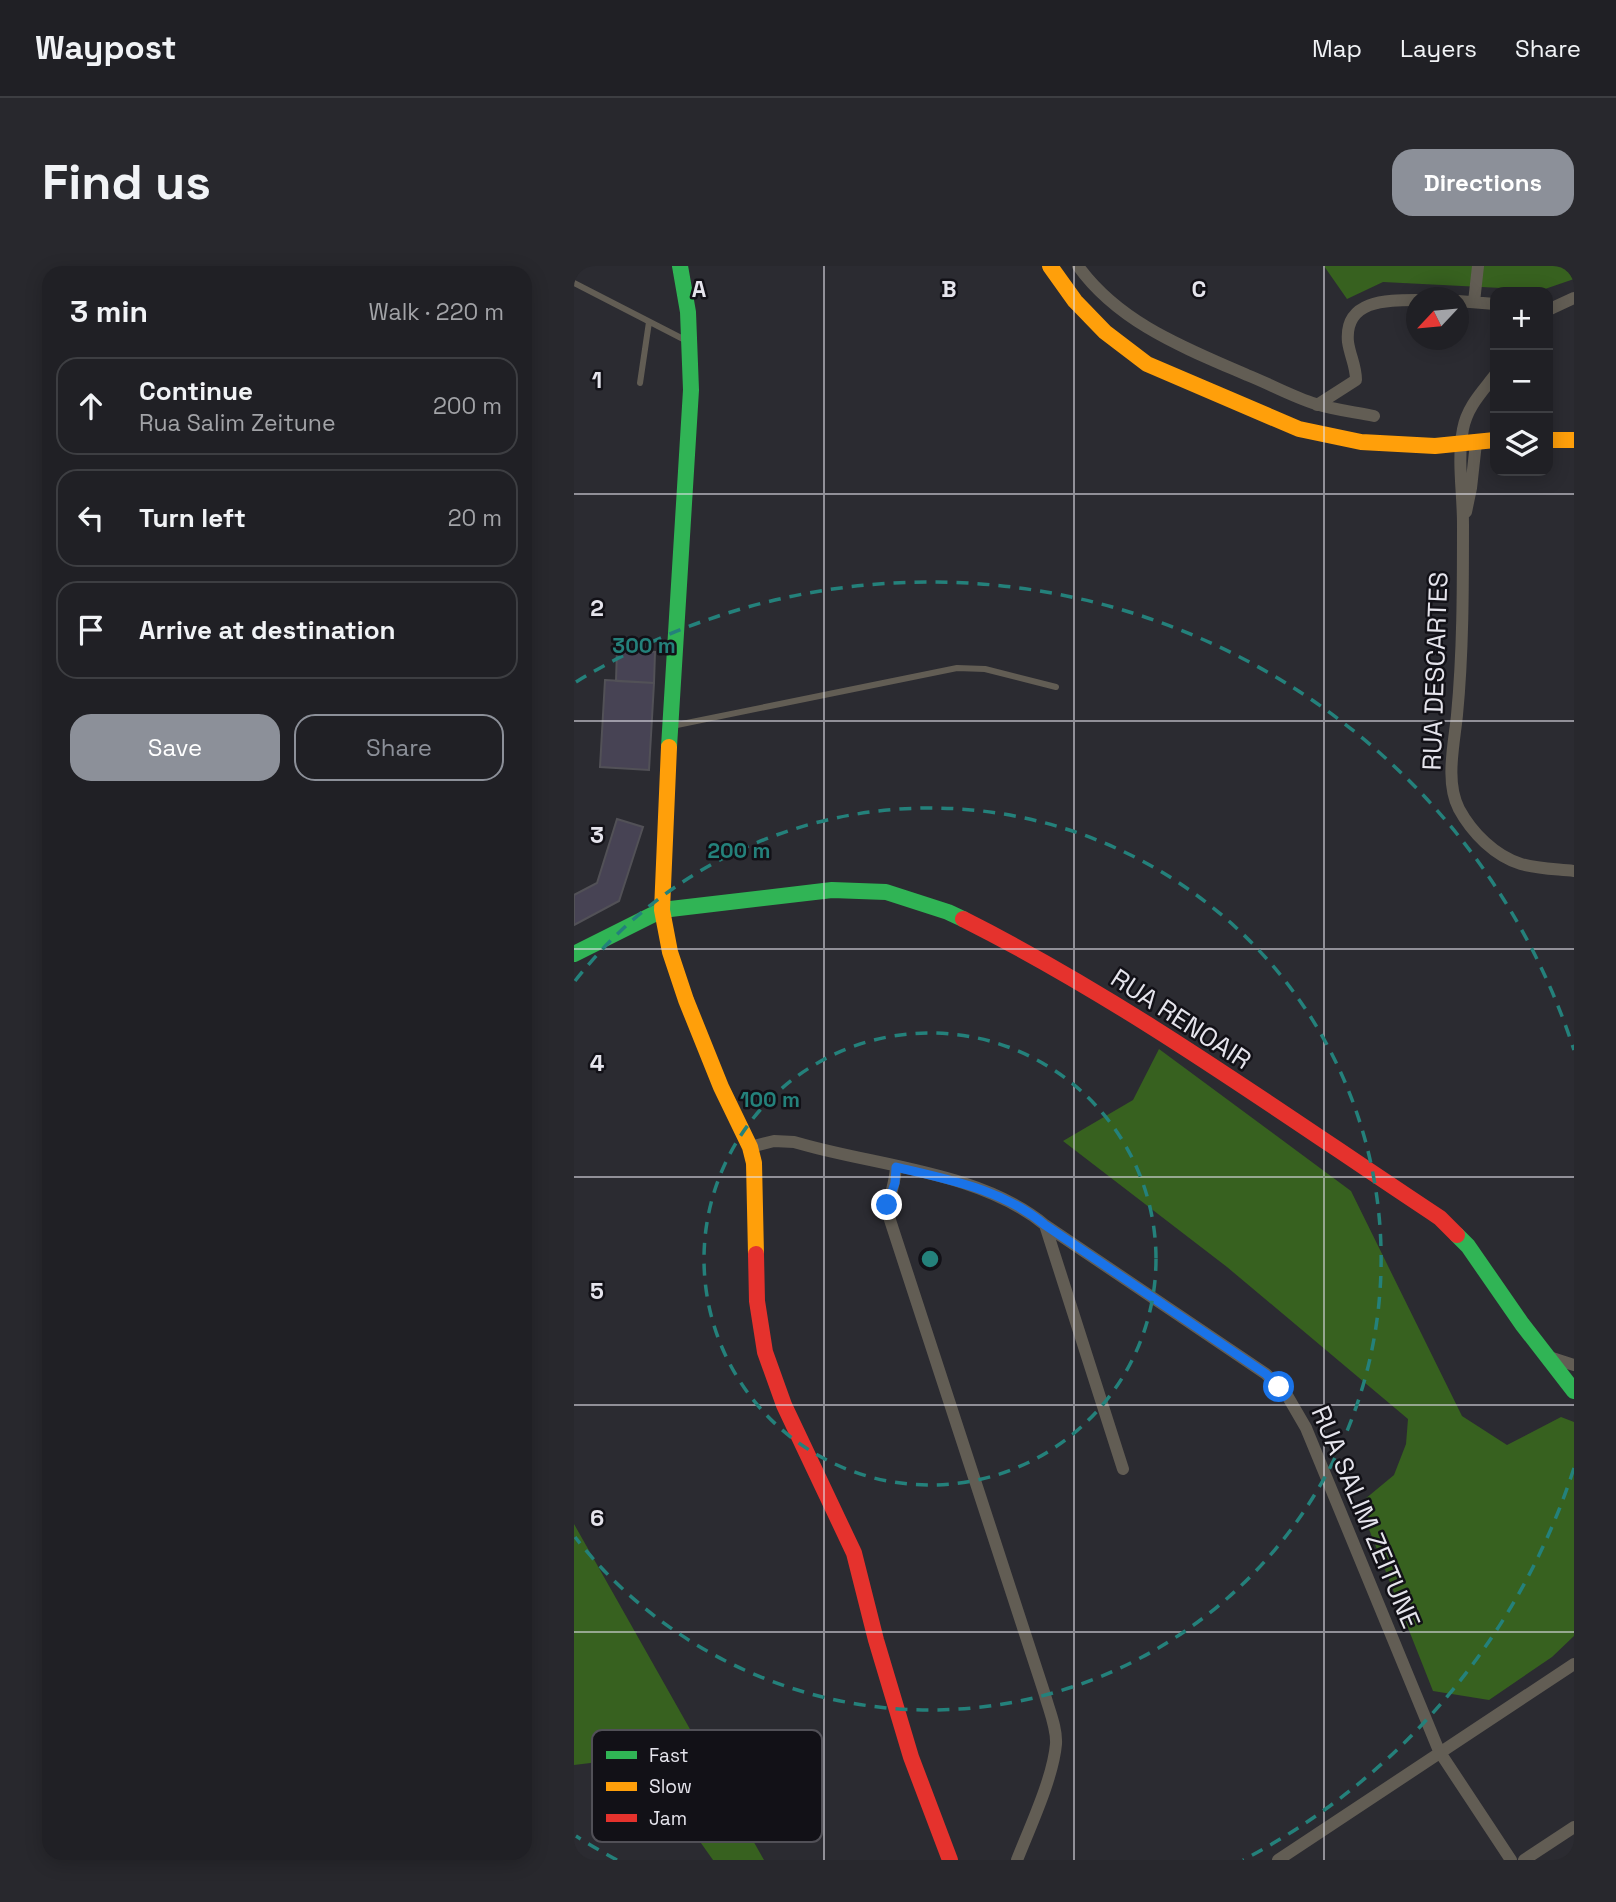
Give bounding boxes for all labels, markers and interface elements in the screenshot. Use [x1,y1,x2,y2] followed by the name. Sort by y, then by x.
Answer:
[35,27,177,69] text: Waypost
[1312,33,1362,64] text: Map
[1400,33,1477,64] text: Layers
[1515,33,1581,64] text: Share
[1392,149,1574,216] button: Directions
[42,151,211,213] text: Find us
[692,274,707,304] text: A
[941,274,957,304] text: B
[1192,274,1206,304] text: C
[1406,287,1469,350] north arrow
[1490,287,1553,476] map controls
[1490,287,1553,350] button: +
[70,292,148,331] text: 3 min
[369,297,504,327] text: Walk · 220 m
[1490,350,1553,413] button: −
[592,365,602,395] text: 1
[139,374,253,408] text: Continue
[72,387,110,425] icon: ahead
[433,391,502,421] text: 200 m
[139,408,336,438] text: Rua Salim Zeitune
[1490,413,1553,476] button: layers
[72,499,110,537] icon: left
[139,501,246,535] text: Turn left
[448,503,502,533] text: 20 m
[1415,571,1455,771] street label: RUA DESCARTES
[590,593,604,623] text: 2
[72,611,110,649] icon: arrive
[139,613,396,647] text: Arrive at destination
[612,632,676,659] text: 300 m
[70,714,280,781] button: Save
[294,714,504,781] button: Share
[590,820,604,850] text: 3
[708,837,770,864] text: 200 m
[1104,961,1258,1077] street label: RUA RENOAIR
[590,1048,605,1078] text: 4
[740,1086,800,1113] text: 100 m
[871,1189,902,1220] route end
[918,1247,942,1271] centre of rings
[590,1276,604,1306] text: 5
[1263,1371,1294,1402] route start
[1304,1401,1428,1633] street label: RUA SALIM ZEITUNE
[590,1503,604,1533] text: 6
[592,1730,822,1842] legend
[649,1743,689,1768] text: Fast
[649,1774,692,1799] text: Slow
[649,1806,687,1831] text: Jam

